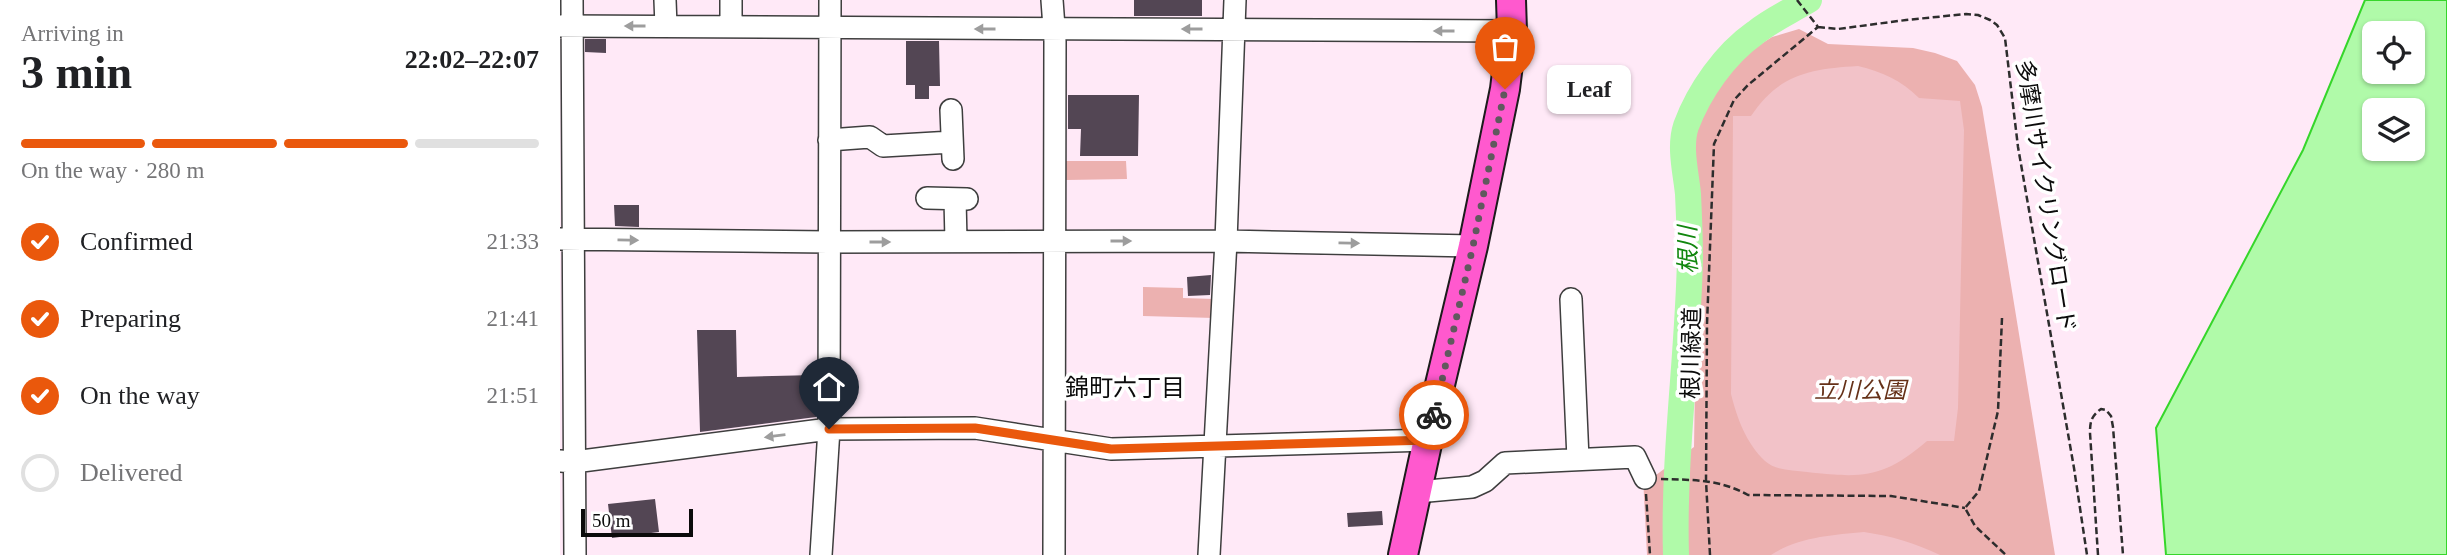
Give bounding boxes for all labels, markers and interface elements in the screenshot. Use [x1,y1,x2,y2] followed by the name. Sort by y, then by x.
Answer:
[1475,17,1535,89] pin
[624,20,646,32] one-way arrow
[21,21,124,46] text: Arriving in
[2362,21,2425,161] map controls
[2362,21,2425,84] button: locate
[974,23,996,35] one-way arrow
[1180,23,1202,35] one-way arrow
[1432,25,1454,37] one-way arrow
[1486,28,1524,66] icon: bag
[405,45,539,74] text: 22:02–22:07
[21,47,132,98] text: 3 min
[2012,58,2079,334] street label: 多摩川サイクリングロード
[1547,64,1631,114] callout: Leaf
[1567,77,1611,102] text: Leaf
[2362,98,2425,161] button: layers
[21,158,204,183] text: On the way · 280 m
[21,223,59,261] icon: check
[1675,223,1701,274] water label: 根川
[80,227,193,256] text: Confirmed
[487,229,539,254] text: 21:33
[617,234,639,245] one-way arrow
[1111,235,1133,247] one-way arrow
[869,236,891,248] one-way arrow
[1338,238,1360,249] one-way arrow
[21,300,59,338] icon: check
[80,304,181,333] text: Preparing
[487,306,539,331] text: 21:41
[1678,307,1705,399] street label: 根川緑道
[799,357,859,429] pin
[810,368,848,406] icon: home
[1065,375,1185,401] district label: 錦町六丁目
[21,377,59,415] icon: check
[1814,378,1909,403] park label: 立川公園
[1399,380,1469,450] courier
[80,381,200,410] text: On the way
[487,383,539,408] text: 21:51
[1415,396,1453,434] icon: bike
[764,430,786,441] one-way arrow
[80,458,183,487] text: Delivered
[581,506,693,538] scale bar
[592,510,631,531] text: 50 m

